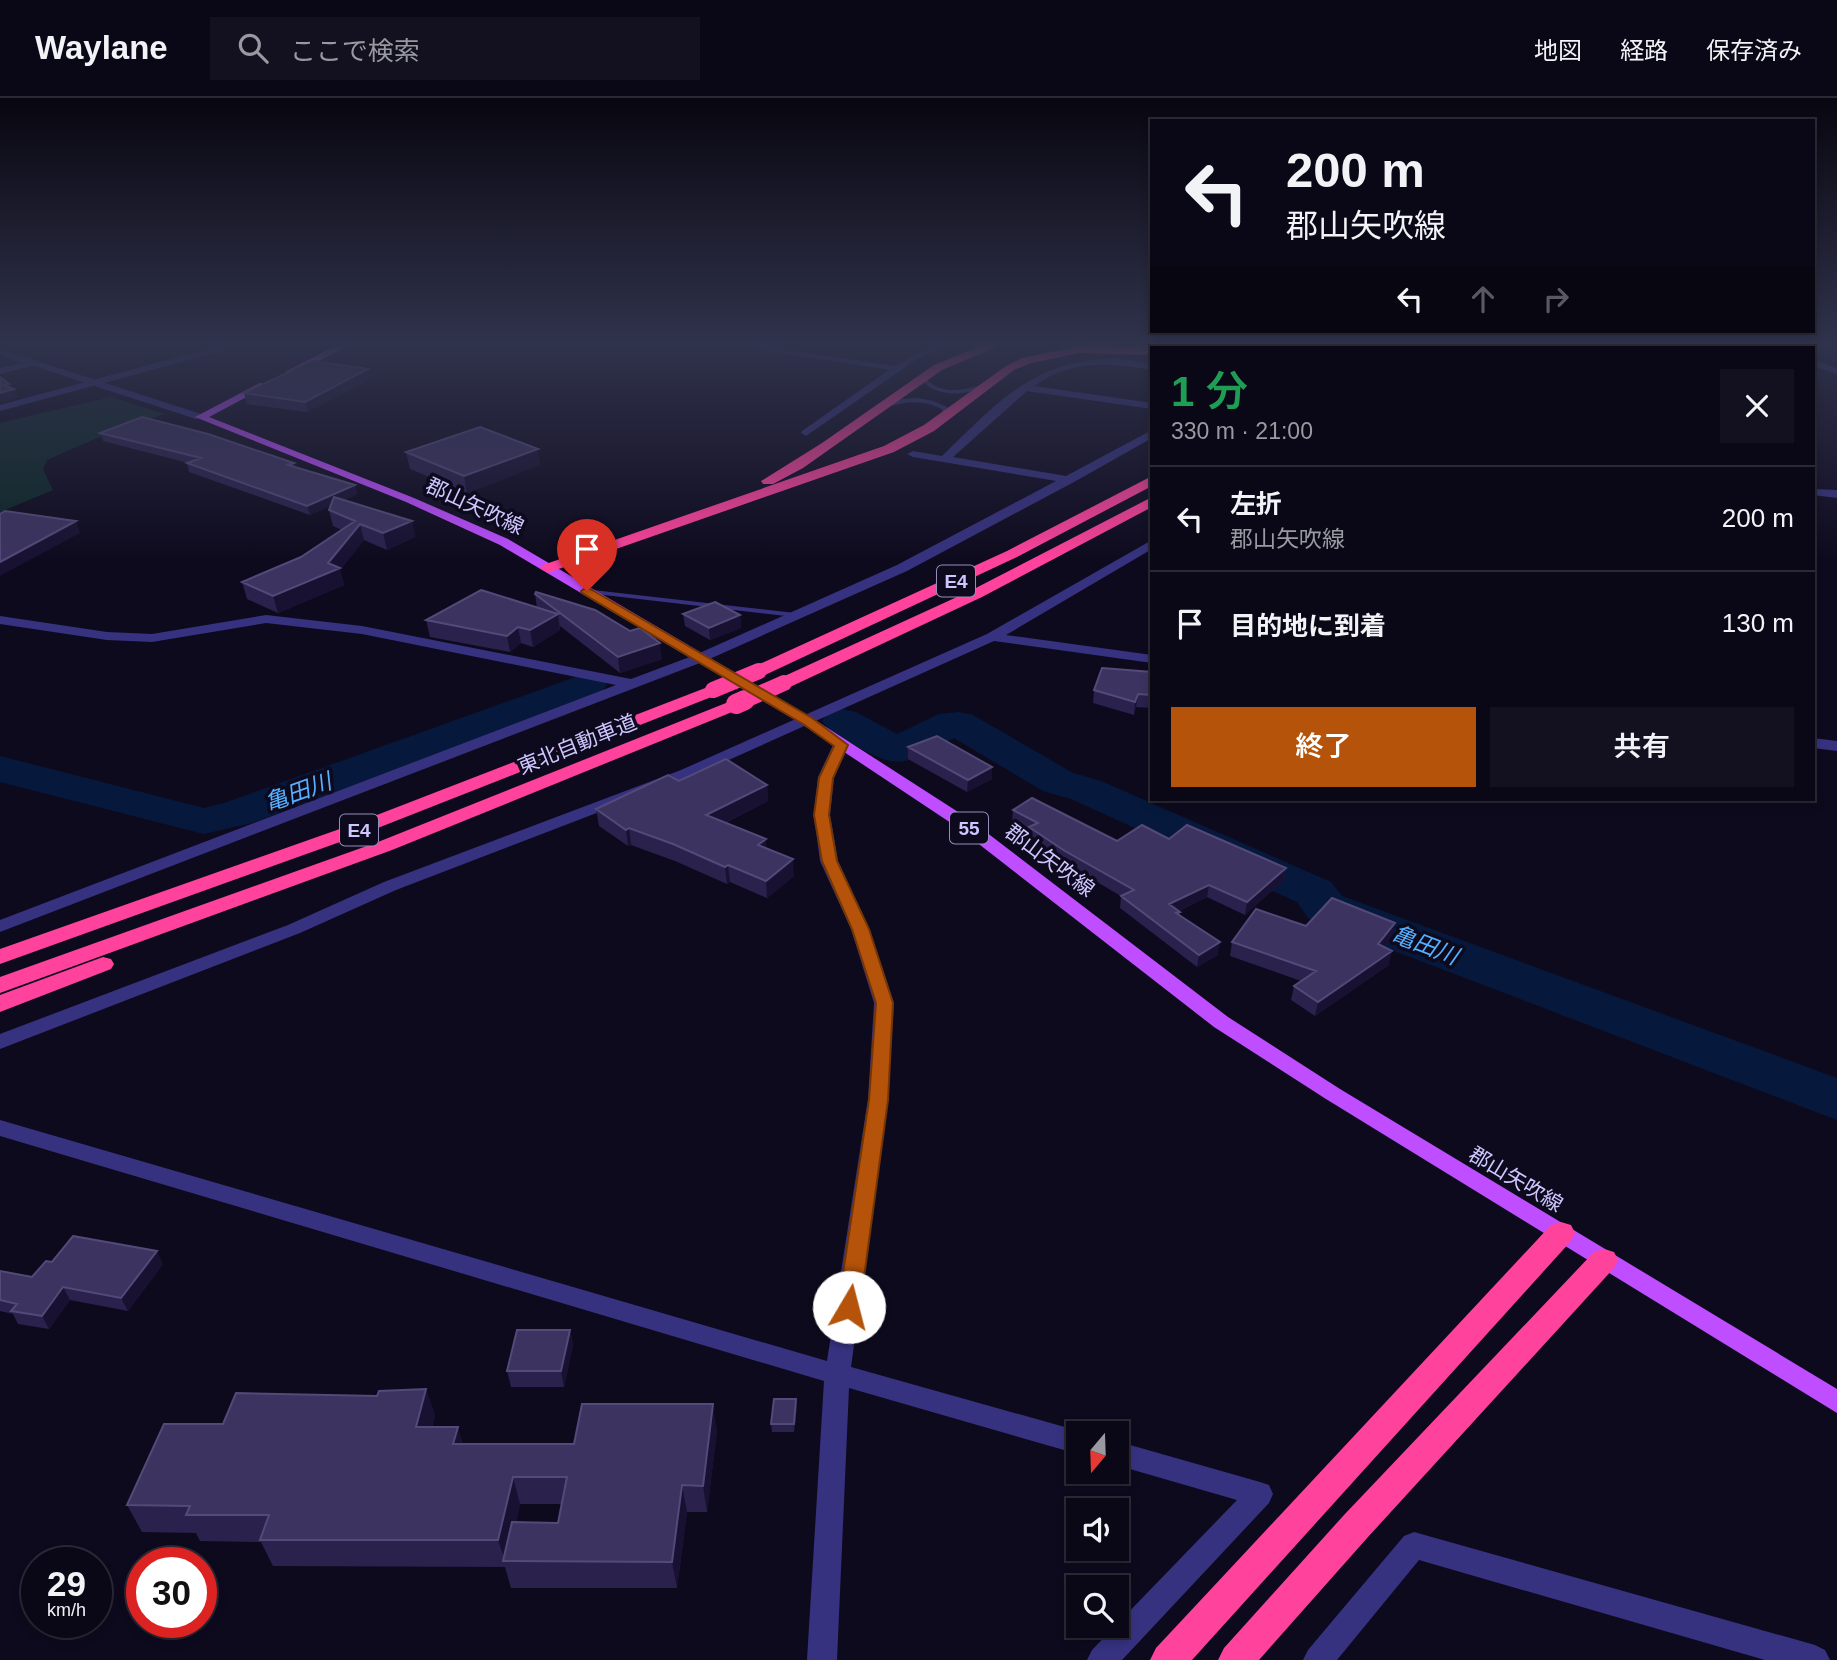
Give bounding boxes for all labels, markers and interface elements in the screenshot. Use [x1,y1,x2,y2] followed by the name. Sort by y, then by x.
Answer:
[210,17,700,80] search box
[35,29,168,66] text: Waylane
[234,29,272,67] icon: search
[290,36,420,66] text: ここで検索
[1534,37,1582,64] text: 地図
[1620,37,1668,64] text: 経路
[1706,37,1802,64] text: 保存済み
[1286,143,1425,197] text: 200 m
[1171,147,1262,238] icon: left
[1286,208,1446,244] text: 郡山矢吹線
[1391,280,1429,318] icon: left
[1464,280,1502,318] icon: ahead
[1537,280,1575,318] icon: right
[1171,368,1248,415] text: 1 分
[1720,369,1794,443] button: close
[1171,418,1313,444] text: 330 m · 21:00
[423,473,527,539] street label: 郡山矢吹線
[1230,489,1282,519] text: 左折
[1171,500,1209,538] icon: left
[1722,503,1794,533] text: 200 m
[557,519,617,591] pin
[1230,526,1345,552] text: 郡山矢吹線
[568,530,606,568] icon: arrive
[937,566,975,596] road number: E4
[1171,605,1209,643] icon: arrive
[1722,608,1794,638] text: 130 m
[1230,611,1386,641] text: 目的地に到着
[1171,707,1476,787] button: 終了
[1490,707,1794,787] button: 共有
[514,710,640,778] street label: 東北自動車道
[261,767,338,816] water label: 亀田川
[950,813,988,844] road number: 55
[340,814,378,846] road number: E4
[1001,819,1099,901] street label: 郡山矢吹線
[1388,920,1465,971] water label: 亀田川
[1465,1142,1567,1216] street label: 郡山矢吹線
[812,1270,886,1344] position arrow
[1066,1421,1129,1484] north arrow
[1066,1421,1129,1638] map controls
[1066,1498,1129,1561] button: sound
[126,1547,217,1638] speed limit sign: 30
[47,1564,86,1603] text: 29
[1066,1575,1129,1638] button: search
[47,1600,86,1620] text: km/h

